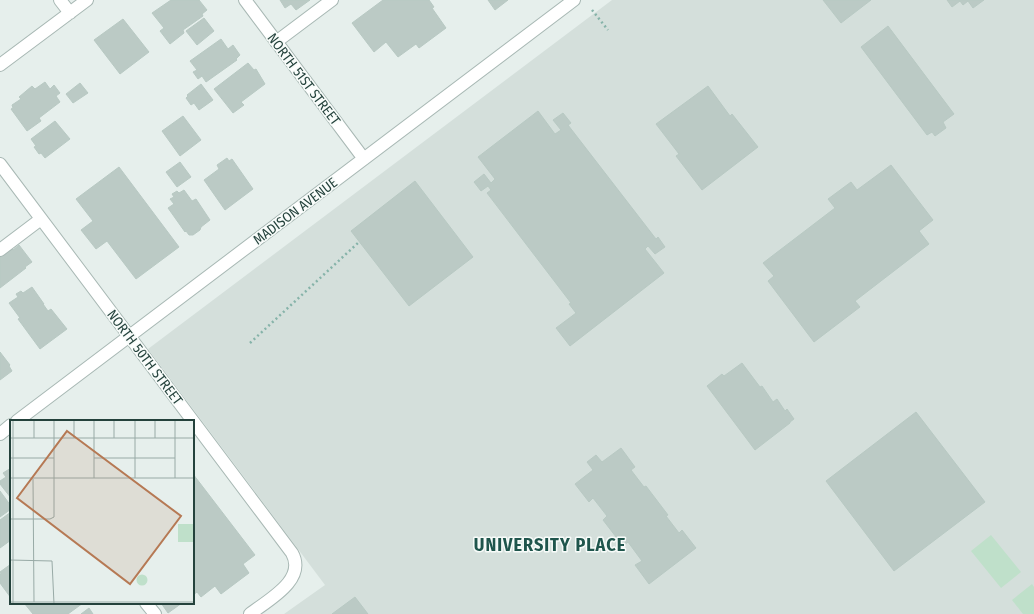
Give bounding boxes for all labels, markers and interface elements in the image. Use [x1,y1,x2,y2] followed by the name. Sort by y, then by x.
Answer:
[263,30,344,129] street label: NORTH 51ST STREET
[250,174,341,249] street label: MADISON AVENUE
[103,306,186,409] street label: NORTH 50TH STREET
[10,420,194,604] inset map
[474,534,626,556] district label: UNIVERSITY PLACE

